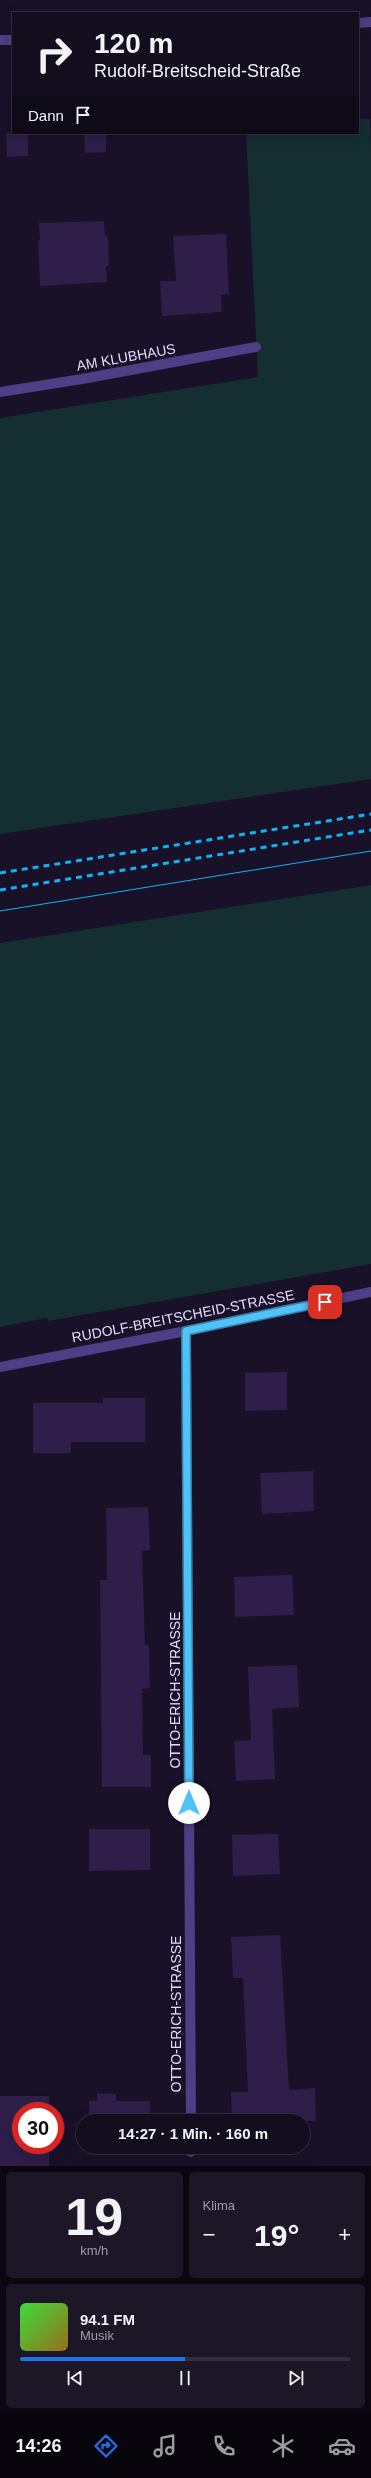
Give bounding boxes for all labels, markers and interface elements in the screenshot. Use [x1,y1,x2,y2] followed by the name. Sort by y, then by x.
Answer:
[28,28,80,80] icon: right
[94,28,173,59] text: 120 m
[94,61,301,81] text: Rudolf-Breitscheid-Straße
[72,104,94,126] icon: arrive
[28,107,64,124] text: Dann
[75,340,177,374] street label: AM KLUBHAUS
[308,1285,342,1319] pin
[70,1287,296,1345] street label: RUDOLF-BREITSCHEID-STRASSE
[314,1291,336,1313] icon: arrive
[167,1612,183,1768] street label: OTTO-ERICH-STRASSE
[168,1782,210,1824] position arrow
[168,1936,184,2092] street label: OTTO-ERICH-STRASSE
[12,2102,64,2154] speed limit sign: 30
[118,2125,268,2142] text: 14:27 · 1 Min. · 160 m
[65,2188,123,2246] text: 19
[203,2198,235,2213] text: Klima
[254,2219,299,2252] text: 19°
[203,2222,215,2247] text: −
[338,2222,351,2247] text: +
[80,2243,108,2258] text: km/h
[80,2311,135,2328] text: 94.1 FM
[80,2328,114,2343] text: Musik
[64,2367,86,2389] icon: previous
[174,2367,196,2389] icon: pause
[285,2367,307,2389] icon: next
[92,2432,120,2460] icon: directions
[151,2432,179,2460] icon: music
[210,2432,238,2460] icon: phone
[269,2432,297,2460] icon: climate
[328,2432,356,2460] icon: car
[15,2436,61,2456] text: 14:26

